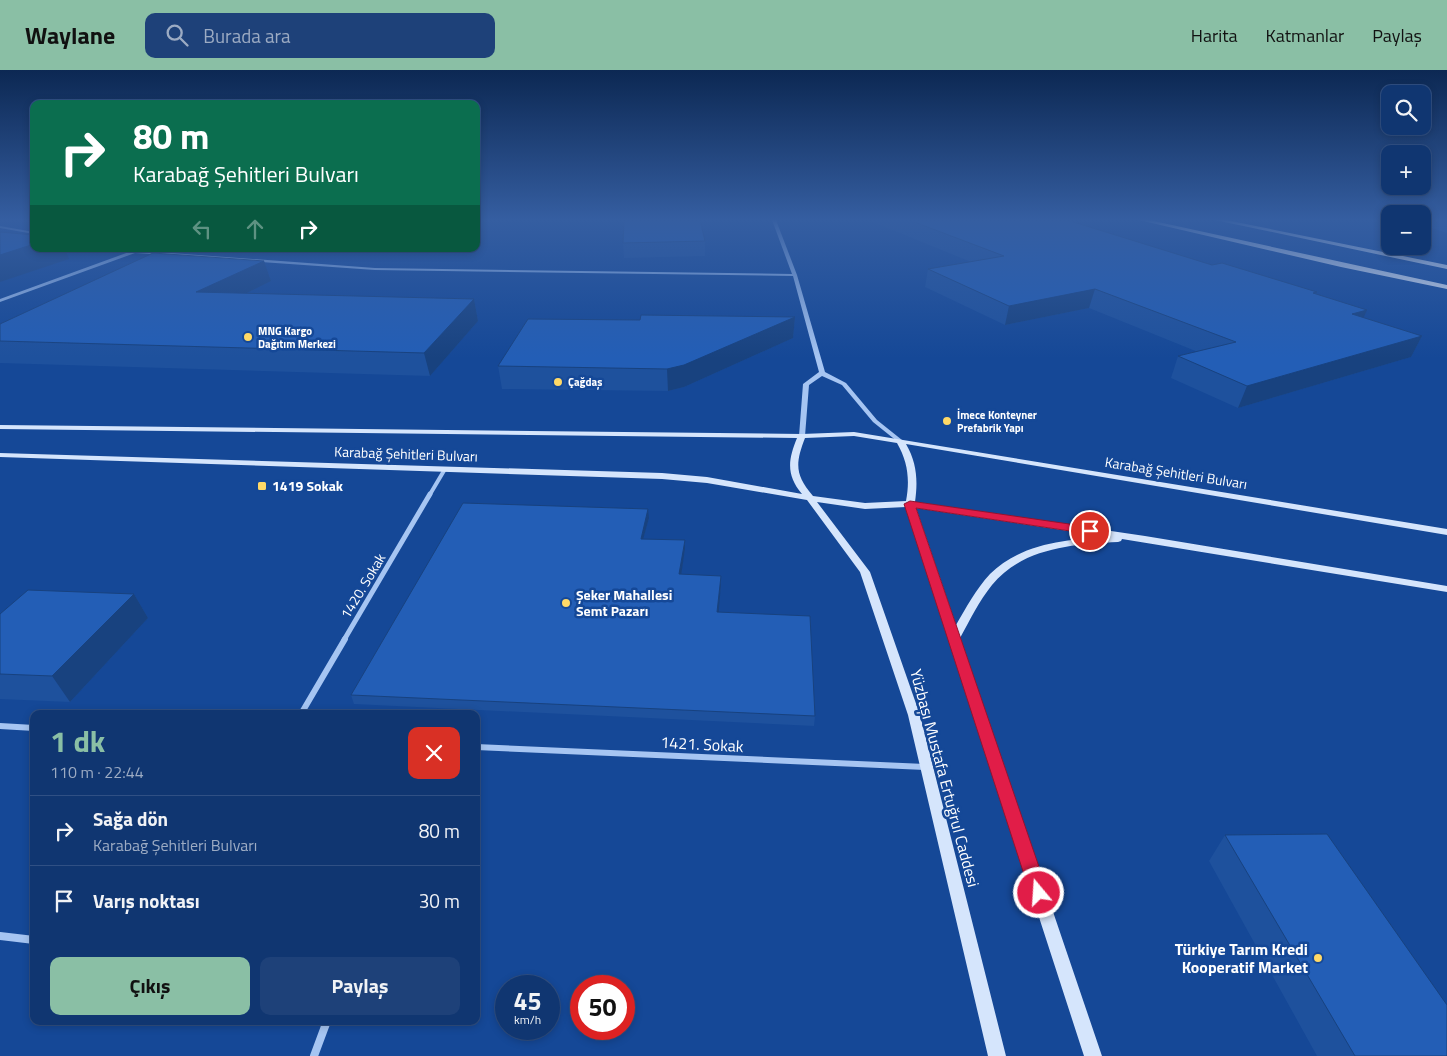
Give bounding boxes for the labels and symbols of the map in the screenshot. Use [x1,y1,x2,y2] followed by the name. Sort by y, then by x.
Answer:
[258,323,336,352] place label: MNG Kargo Dağıtım Merkezi
[242,331,254,343] marker: MNG Kargo Dağıtım Merkezi
[568,374,602,390] place label: Çağdaş
[552,376,564,388] marker: Çağdaş
[957,407,1037,436] place label: İmece Konteyner Prefabrik Yapı
[941,415,953,427] marker: İmece Konteyner Prefabrik Yapı
[334,440,478,467] street label: Karabağ Şehitleri Bulvarı
[1103,451,1249,494] street label: Karabağ Şehitleri Bulvarı
[272,475,344,496] place label: 1419 Sokak
[256,480,268,492] marker: 1419 Sokak
[1069,510,1111,552] pin
[335,549,390,622] street label: 1420. Sokak
[576,584,672,621] place label: Şeker Mahallesi Semt Pazarı
[560,597,572,609] marker: Şeker Mahallesi Semt Pazarı
[904,666,986,890] street label: Yüzbaşı Mustafa Ertuğrul Caddesi
[660,730,745,758] street label: 1421. Sokak
[1012,866,1064,918] position arrow
[1175,937,1308,979] place label: Türkiye Tarım Kredi Kooperatif Market
[1312,952,1324,964] marker: Türkiye Tarım Kredi Kooperatif Market
[570,975,635,1040] speed limit sign: 50

